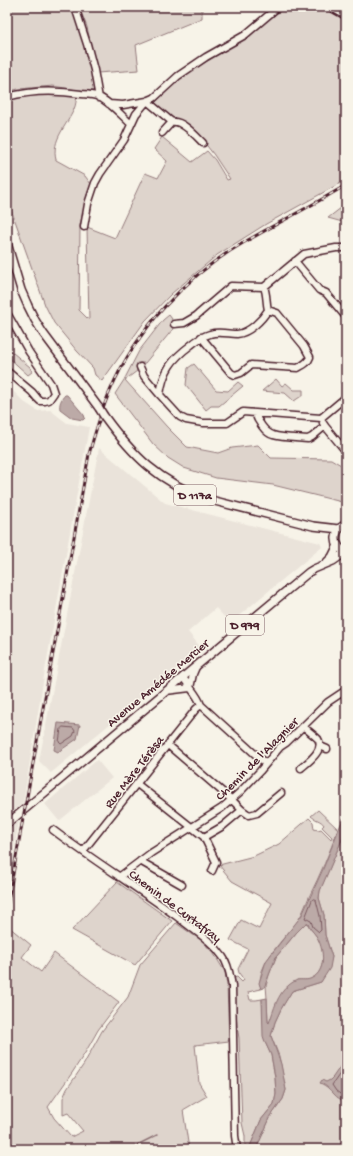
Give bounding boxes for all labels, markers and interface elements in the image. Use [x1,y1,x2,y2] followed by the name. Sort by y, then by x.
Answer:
[174,485,216,505] road number: D 117a
[226,615,264,635] road number: D 979
[104,636,214,731] street label: Avenue Amédée Mercier
[213,714,303,804] street label: Chemin de l'Alagnier
[102,733,168,812] street label: Rue Mère Térèsa
[125,867,224,947] street label: Chemin de Curtafray

